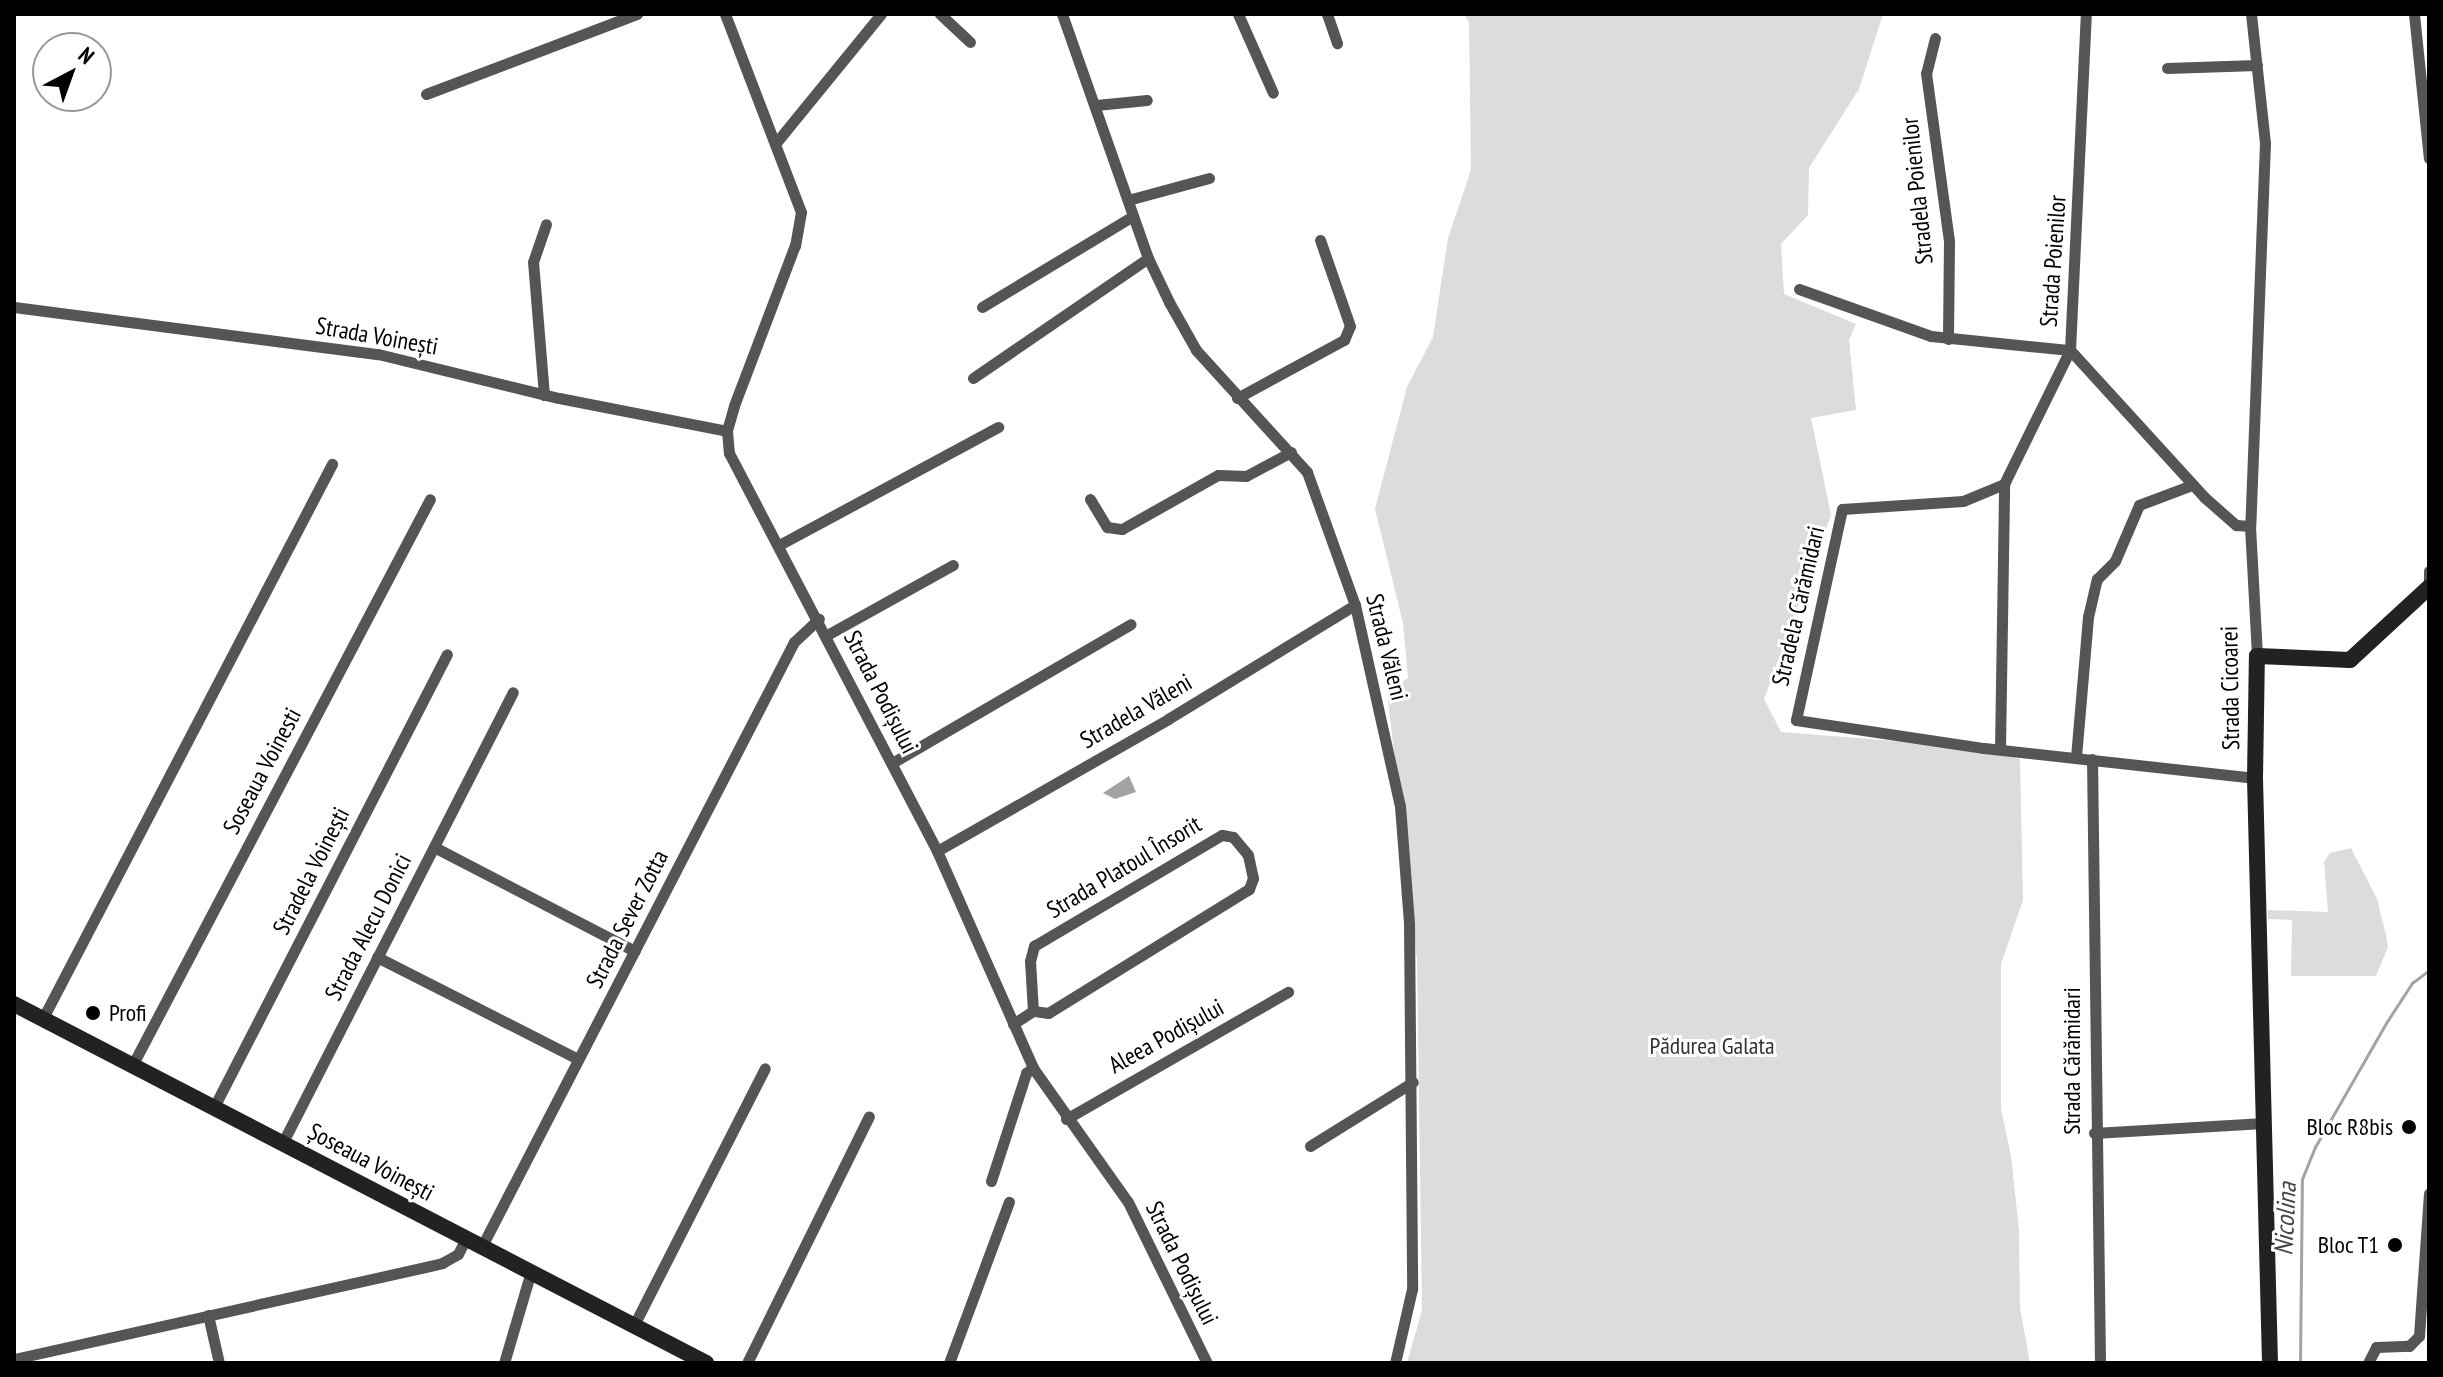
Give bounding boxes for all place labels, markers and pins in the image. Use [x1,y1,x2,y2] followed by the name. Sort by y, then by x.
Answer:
[109,999,147,1027] place label: Profi
[84,1004,102,1022] marker: Profi
[2306,1113,2393,1141] place label: Bloc R8bis
[2400,1118,2418,1136] marker: Bloc R8bis
[2317,1231,2379,1259] place label: Bloc T1
[2386,1236,2404,1254] marker: Bloc T1

